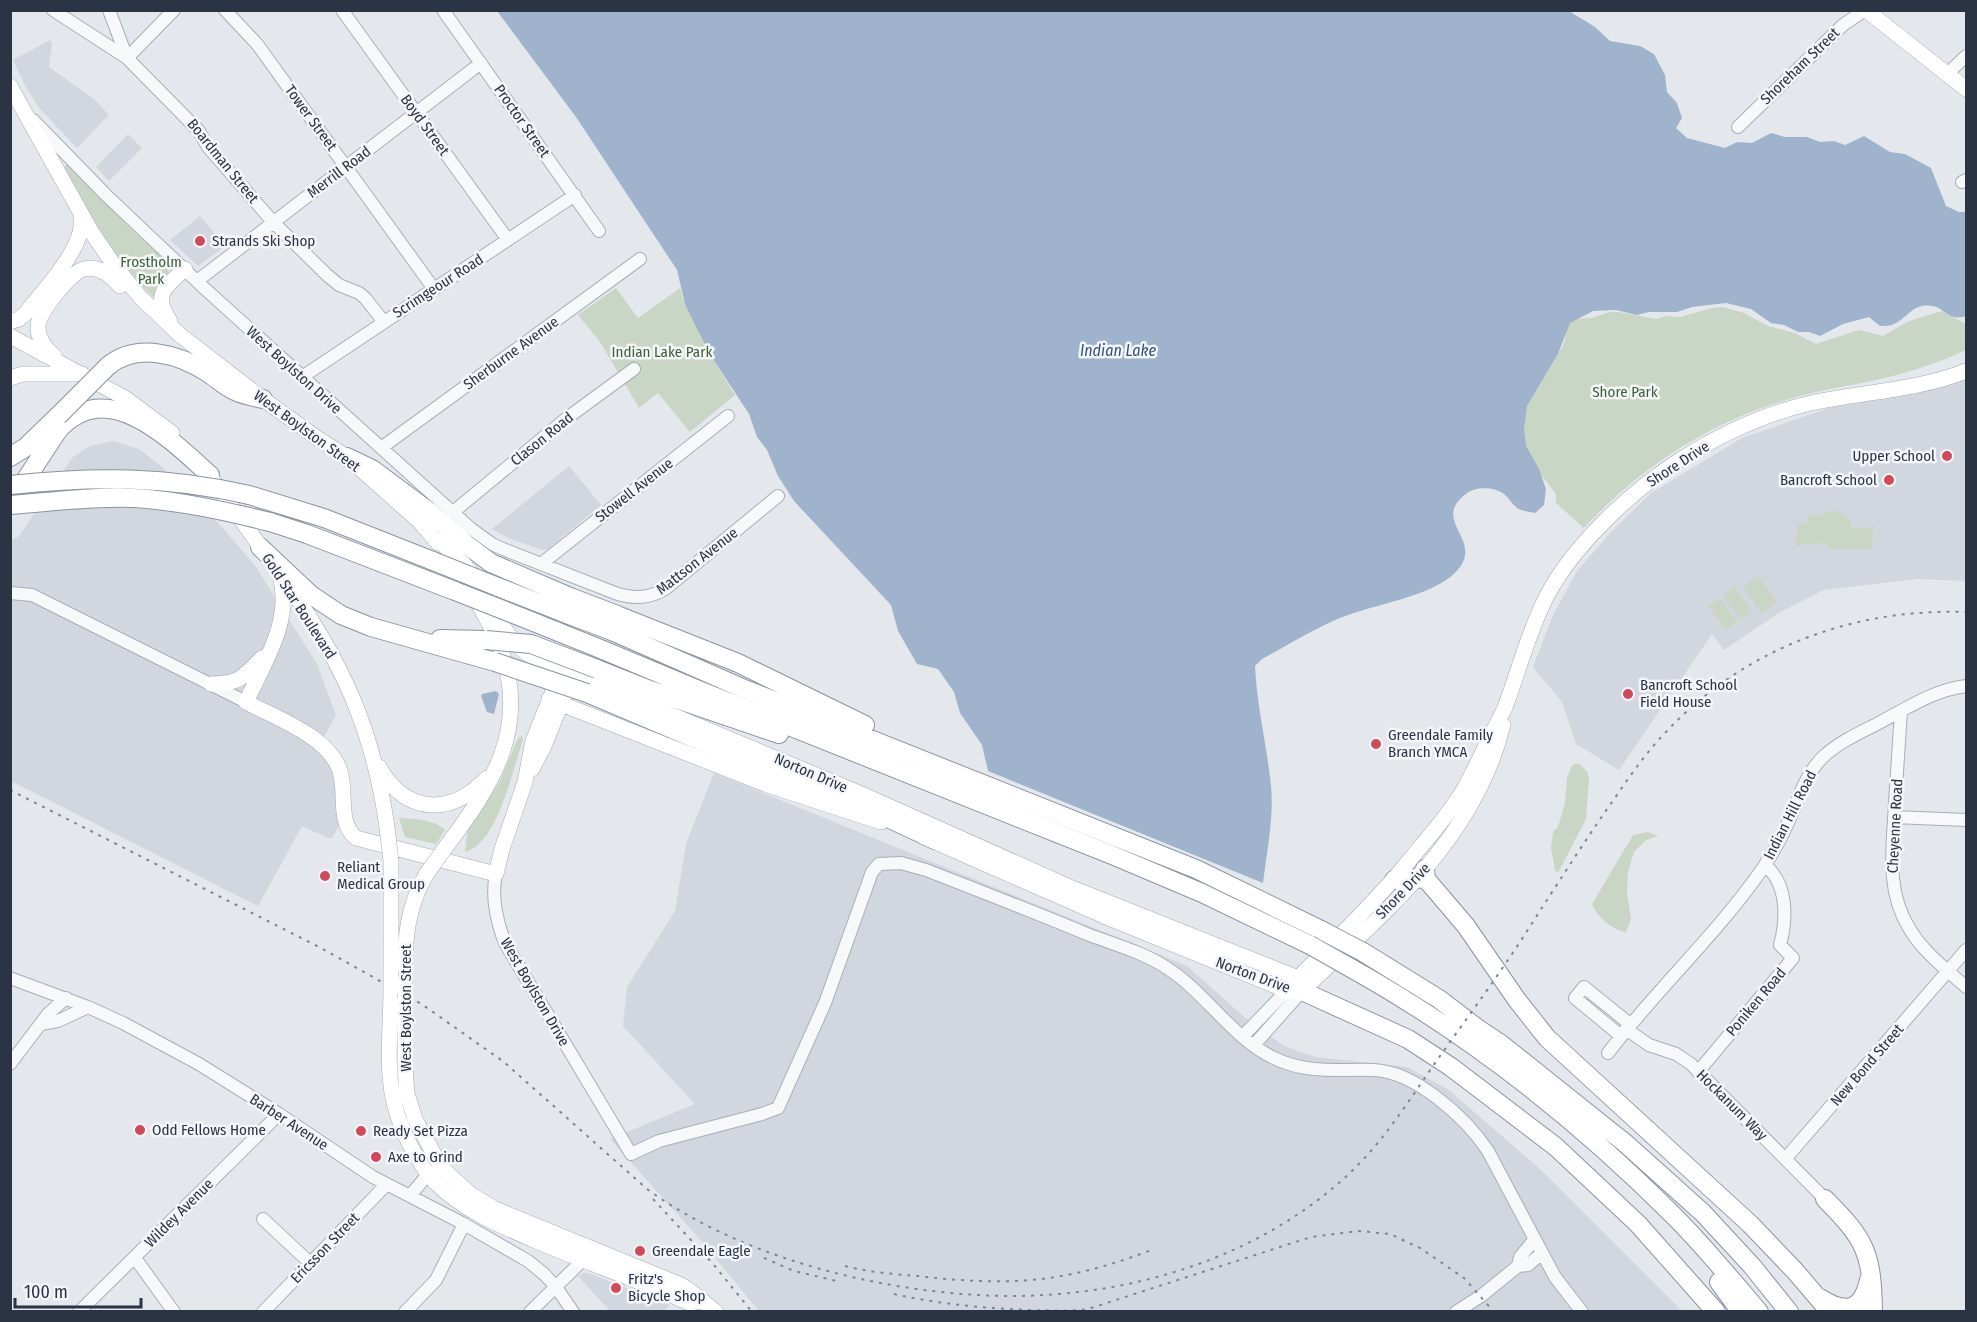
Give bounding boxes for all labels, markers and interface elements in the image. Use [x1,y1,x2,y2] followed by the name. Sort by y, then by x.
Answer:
[1757,24,1843,108] street label: Shoreham Street
[490,81,554,161] street label: Proctor Street
[281,82,341,154] street label: Tower Street
[397,91,453,159] street label: Boyd Street
[183,115,263,207] street label: Boardman Street
[304,142,374,202] street label: Merrill Road
[212,232,315,250] place label: Strands Ski Shop
[193,234,207,248] marker: Strands Ski Shop
[389,250,487,322] street label: Scrimgeour Road
[120,253,182,288] park label: Frostholm Park
[460,313,562,393] street label: Sherburne Avenue
[243,322,345,418] street label: West Boylston Drive
[1080,341,1156,360] water label: Indian Lake
[612,343,712,361] park label: Indian Lake Park
[1592,383,1658,401] park label: Shore Park
[250,386,364,476] street label: West Boylston Street
[507,408,577,470] street label: Clason Road
[1643,437,1713,491] street label: Shore Drive
[1853,447,1935,465] place label: Upper School
[1940,449,1954,463] marker: Upper School
[592,454,676,526] street label: Stowell Avenue
[1780,471,1877,489] place label: Bancroft School
[1882,473,1896,487] marker: Bancroft School
[653,524,741,598] street label: Mattson Avenue
[258,550,340,662] street label: Gold Star Boulevard
[1640,676,1737,711] place label: Bancroft School Field House
[1621,687,1635,701] marker: Bancroft School Field House
[1388,726,1493,761] place label: Greendale Family Branch YMCA
[1369,737,1383,751] marker: Greendale Family Branch YMCA
[772,749,850,797] street label: Norton Drive
[1760,767,1820,863] street label: Indian Hill Road
[1884,778,1906,874] street label: Cheyenne Road
[337,858,425,893] place label: Reliant Medical Group
[1372,859,1434,923] street label: Shore Drive
[318,869,332,883] marker: Reliant Medical Group
[497,935,573,1049] street label: West Boylston Drive
[397,944,415,1072] street label: West Boylston Street
[1213,953,1293,997] street label: Norton Drive
[1722,964,1790,1040] street label: Poniken Road
[1827,1020,1907,1110] street label: New Bond Street
[1693,1066,1771,1144] street label: Hockanum Way
[246,1090,332,1154] street label: Barber Avenue
[152,1121,266,1139] place label: Odd Fellows Home
[373,1122,468,1140] place label: Ready Set Pizza
[133,1123,147,1137] marker: Odd Fellows Home
[354,1124,368,1138] marker: Ready Set Pizza
[388,1148,463,1166] place label: Axe to Grind
[369,1150,383,1164] marker: Axe to Grind
[141,1175,217,1251] street label: Wildey Avenue
[287,1209,363,1287] street label: Ericsson Street
[652,1242,751,1260] place label: Greendale Eagle
[633,1244,647,1258] marker: Greendale Eagle
[628,1270,706,1305] place label: Fritz's Bicycle Shop
[15,1271,141,1309] scale bar
[24,1281,68,1303] text: 100 m
[609,1281,623,1295] marker: Fritz's Bicycle Shop

